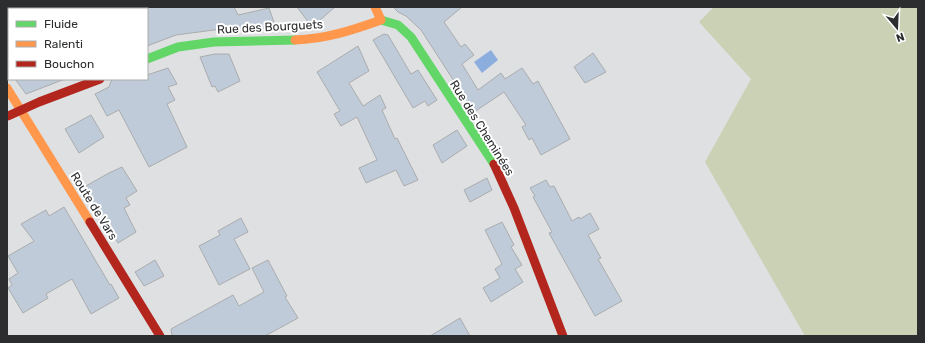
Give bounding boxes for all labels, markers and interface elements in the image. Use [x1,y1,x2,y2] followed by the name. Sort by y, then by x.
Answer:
[8,8,148,80] legend
[877,8,917,48] north arrow
[44,17,78,31] text: Fluide
[217,17,323,37] street label: Rue des Bourguets
[894,30,906,44] text: N
[44,37,83,51] text: Ralenti
[44,57,94,71] text: Bouchon
[447,78,517,178] street label: Rue des Cheminées
[68,170,120,242] street label: Route de Vars

